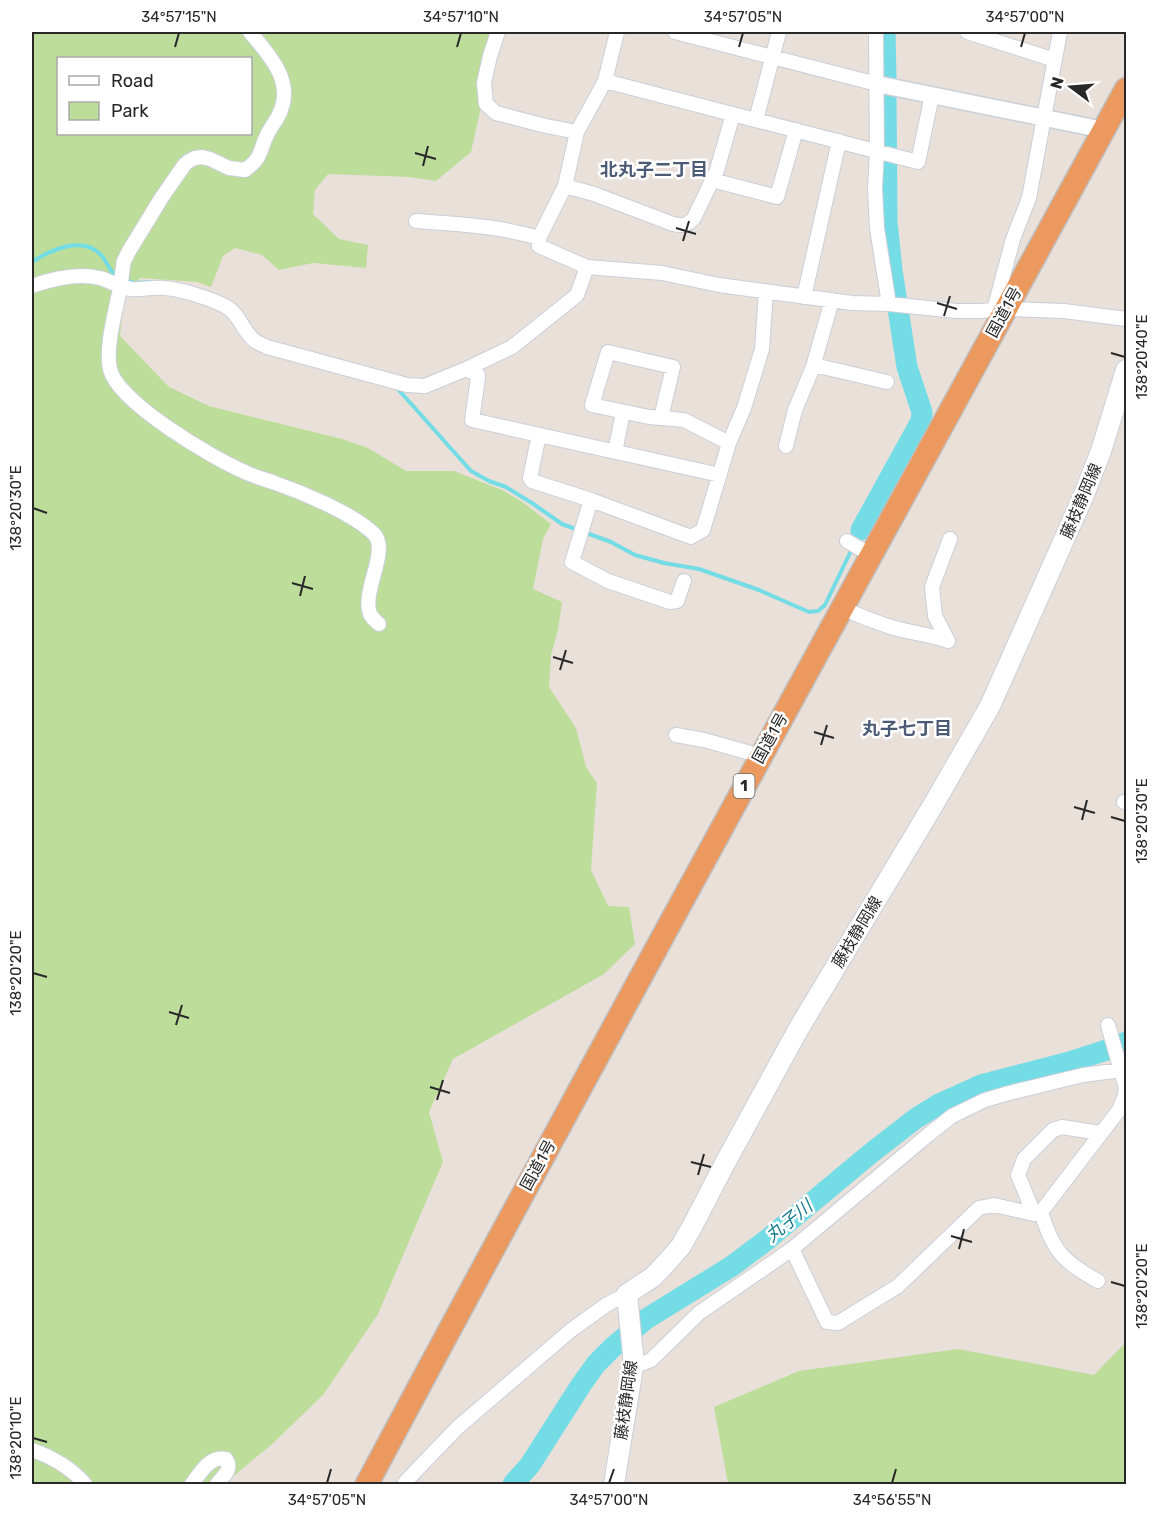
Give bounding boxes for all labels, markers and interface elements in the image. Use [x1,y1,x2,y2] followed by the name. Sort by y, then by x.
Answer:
[141,8,217,26] text: 34°57'15"N
[423,8,499,26] text: 34°57'10"N
[704,8,782,26] text: 34°57'05"N
[985,8,1065,26] text: 34°57'00"N
[57,57,252,135] legend
[1041,57,1101,117] north arrow
[111,70,154,92] text: Road
[1046,75,1068,91] text: N
[111,100,149,122] text: Park
[600,159,708,181] district label: 北丸子二丁目
[982,283,1026,341] street label: 国道1号
[1133,314,1151,400] text: 138°20'40"E
[1057,460,1105,542] street label: 藤枝静岡線
[7,465,25,551] text: 138°20'30"E
[748,709,792,767] street label: 国道1号
[862,718,952,740] district label: 丸子七丁目
[734,774,754,798] road number: 1
[1133,778,1151,864] text: 138°20'30"E
[828,893,886,971] street label: 藤枝静岡線
[7,930,25,1016] text: 138°20'20"E
[516,1136,560,1194] street label: 国道1号
[761,1194,818,1247] water label: 丸子川
[1133,1243,1151,1329] text: 138°20'20"E
[611,1359,641,1441] street label: 藤枝静岡線
[7,1396,25,1480] text: 138°20'10"E
[288,1491,366,1509] text: 34°57'05"N
[569,1491,649,1509] text: 34°57'00"N
[853,1491,931,1509] text: 34°56'55"N

